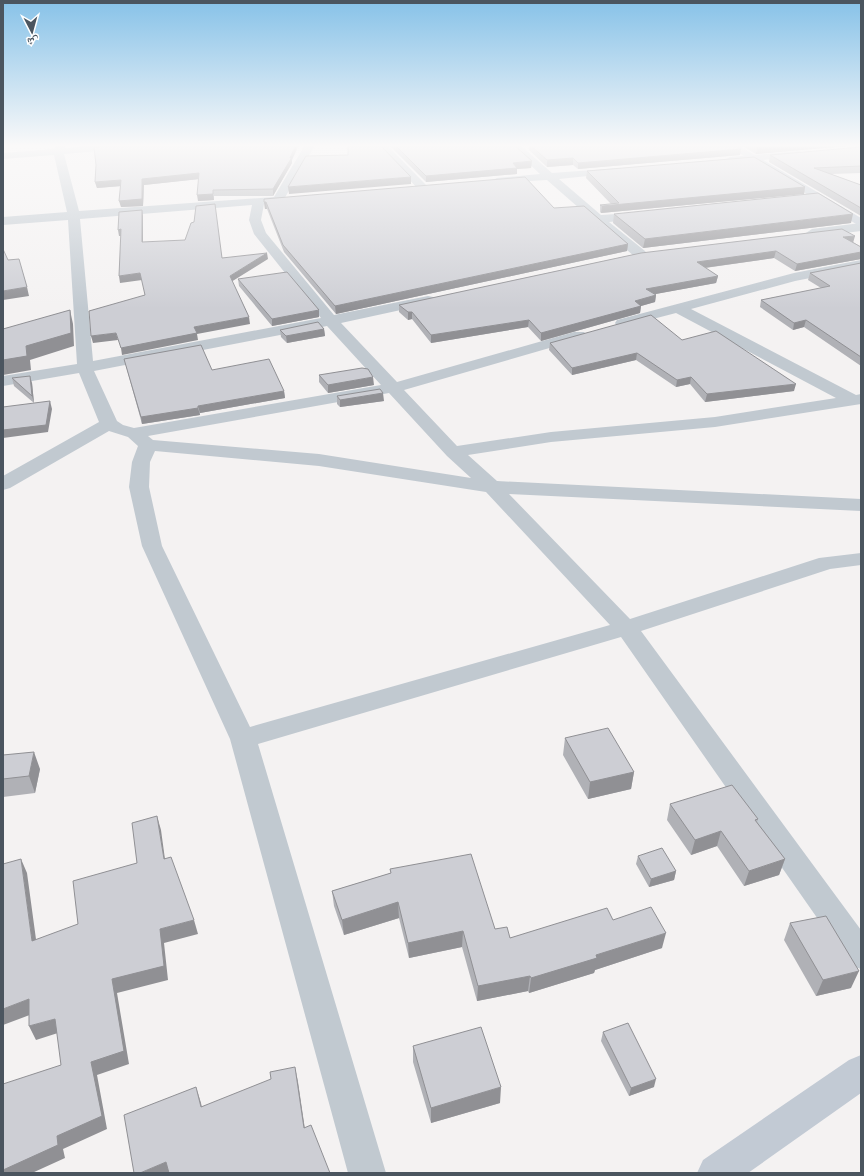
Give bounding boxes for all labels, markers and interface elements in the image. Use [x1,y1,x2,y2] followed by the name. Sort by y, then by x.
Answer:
[12,12,52,52] north arrow
[26,33,40,50] text: ش

